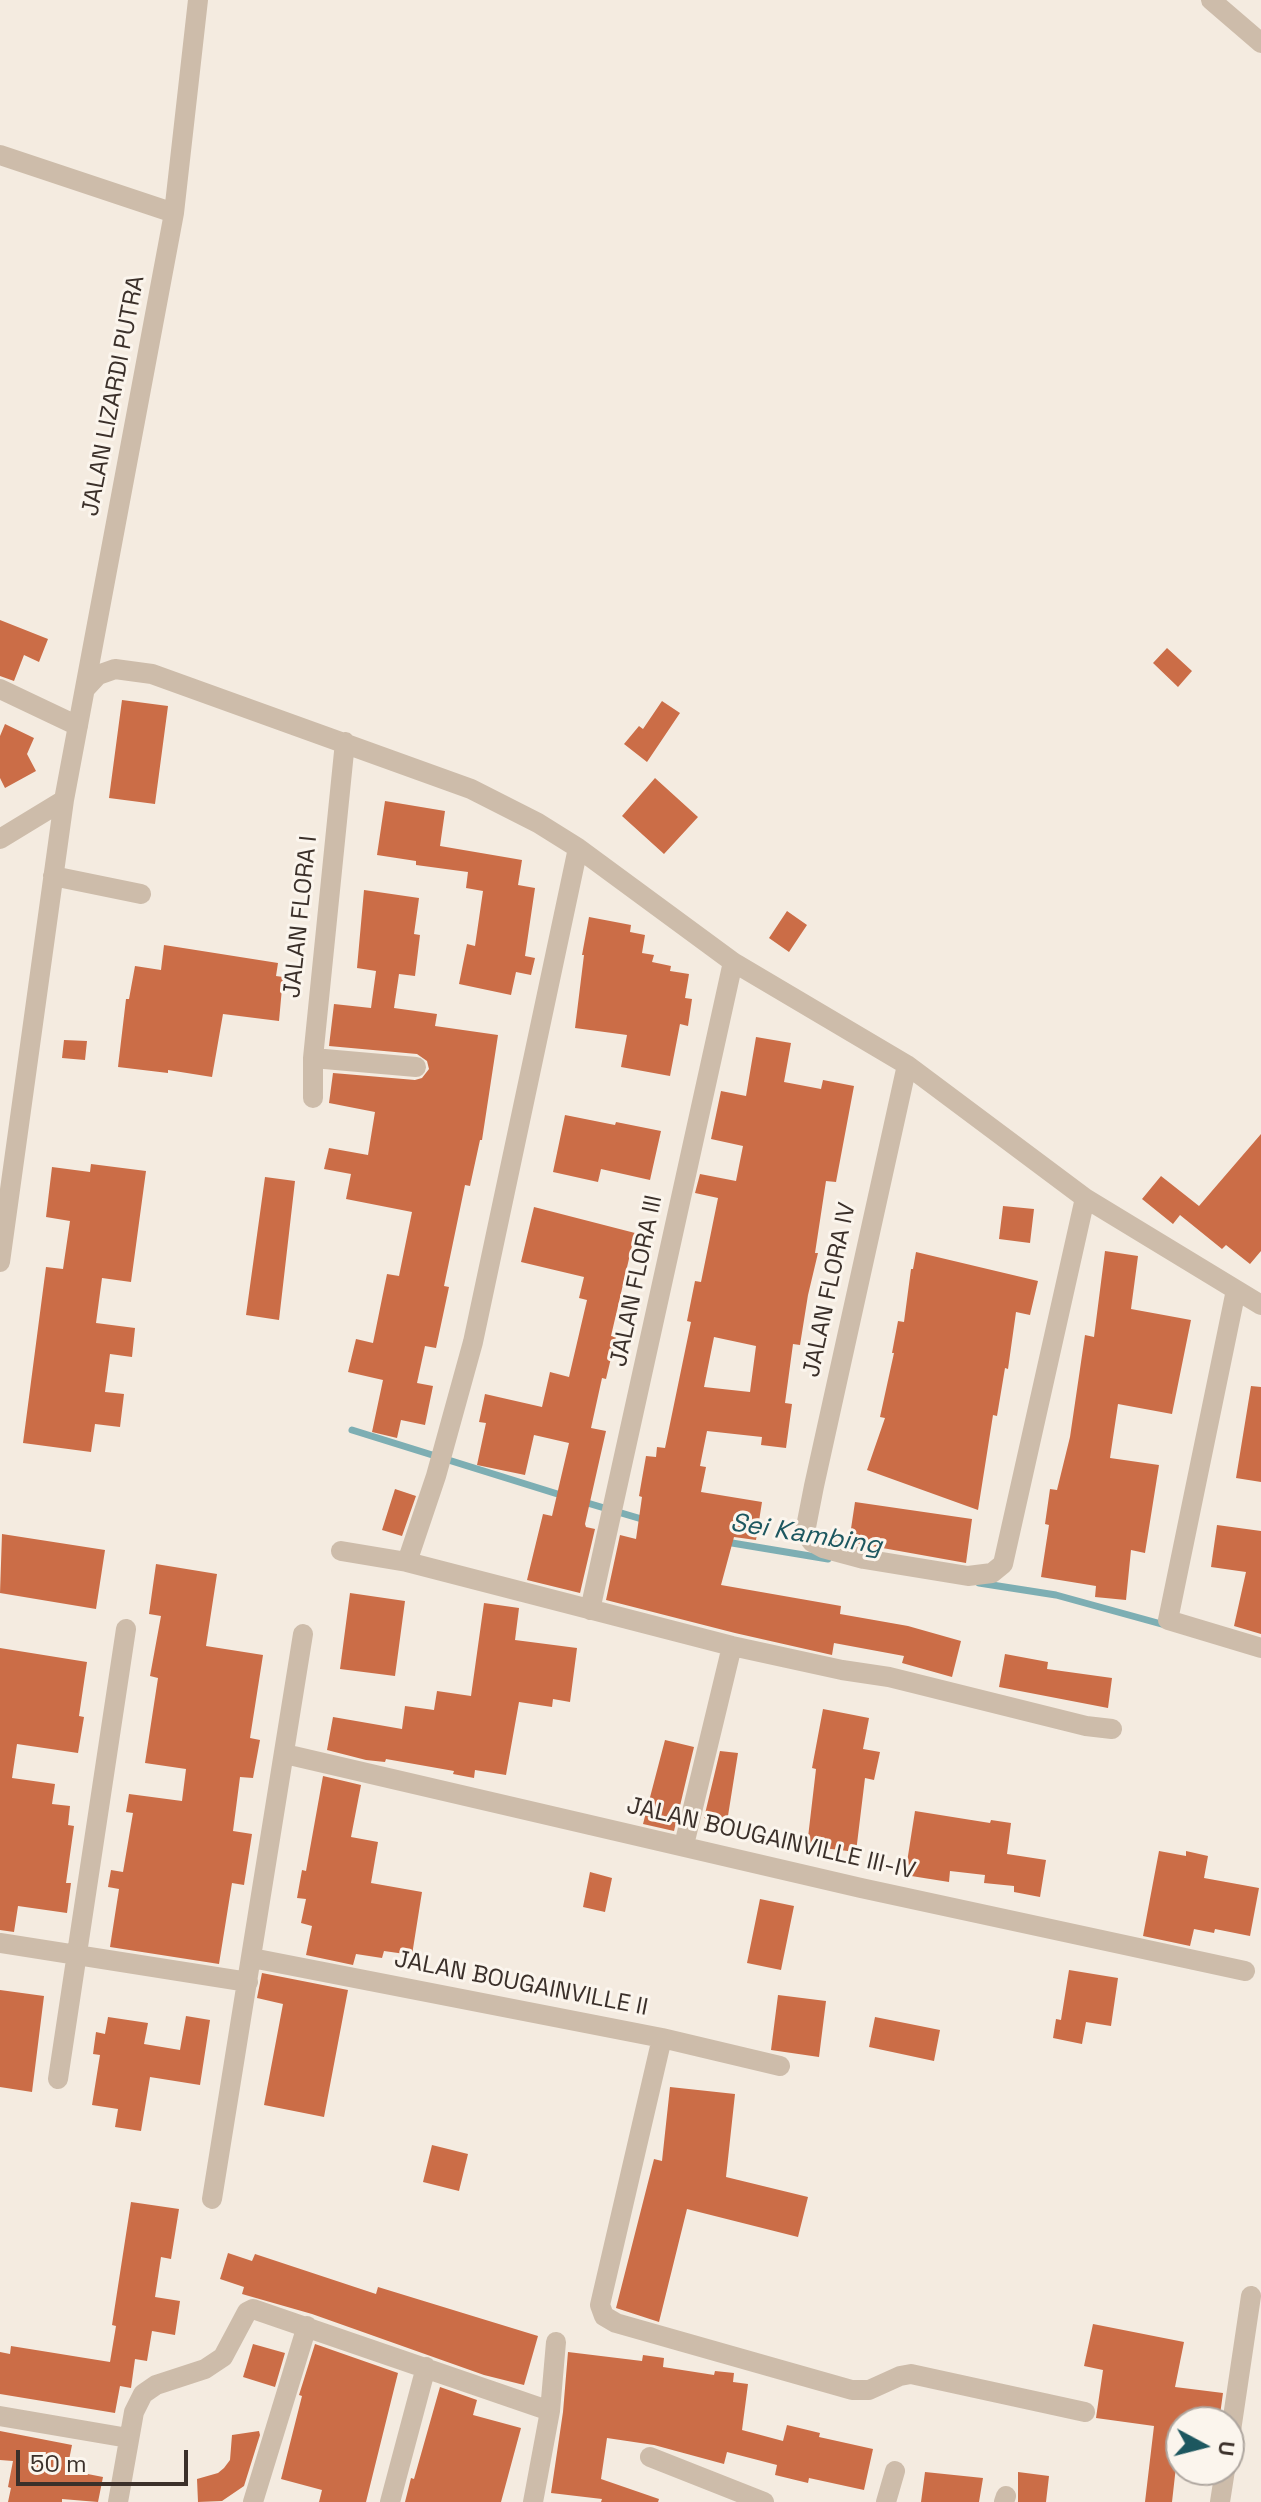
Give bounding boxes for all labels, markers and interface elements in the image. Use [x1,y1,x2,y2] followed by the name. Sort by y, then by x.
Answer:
[77,273,151,519] street label: JALAN LIZARDI PUTRA
[278,834,324,1000] street label: JALAN FLORA I
[605,1193,669,1369] street label: JALAN FLORA III
[797,1200,863,1380] street label: JALAN FLORA IV
[728,1508,884,1562] water label: Sei Kambing
[624,1792,918,1886] street label: JALAN BOUGAINVILLE III-IV
[392,1945,650,2023] street label: JALAN BOUGAINVILLE II
[1165,2406,1245,2486] north arrow
[20,2434,192,2484] scale bar
[1212,2440,1242,2458] text: U
[30,2448,87,2479] text: 50 m

